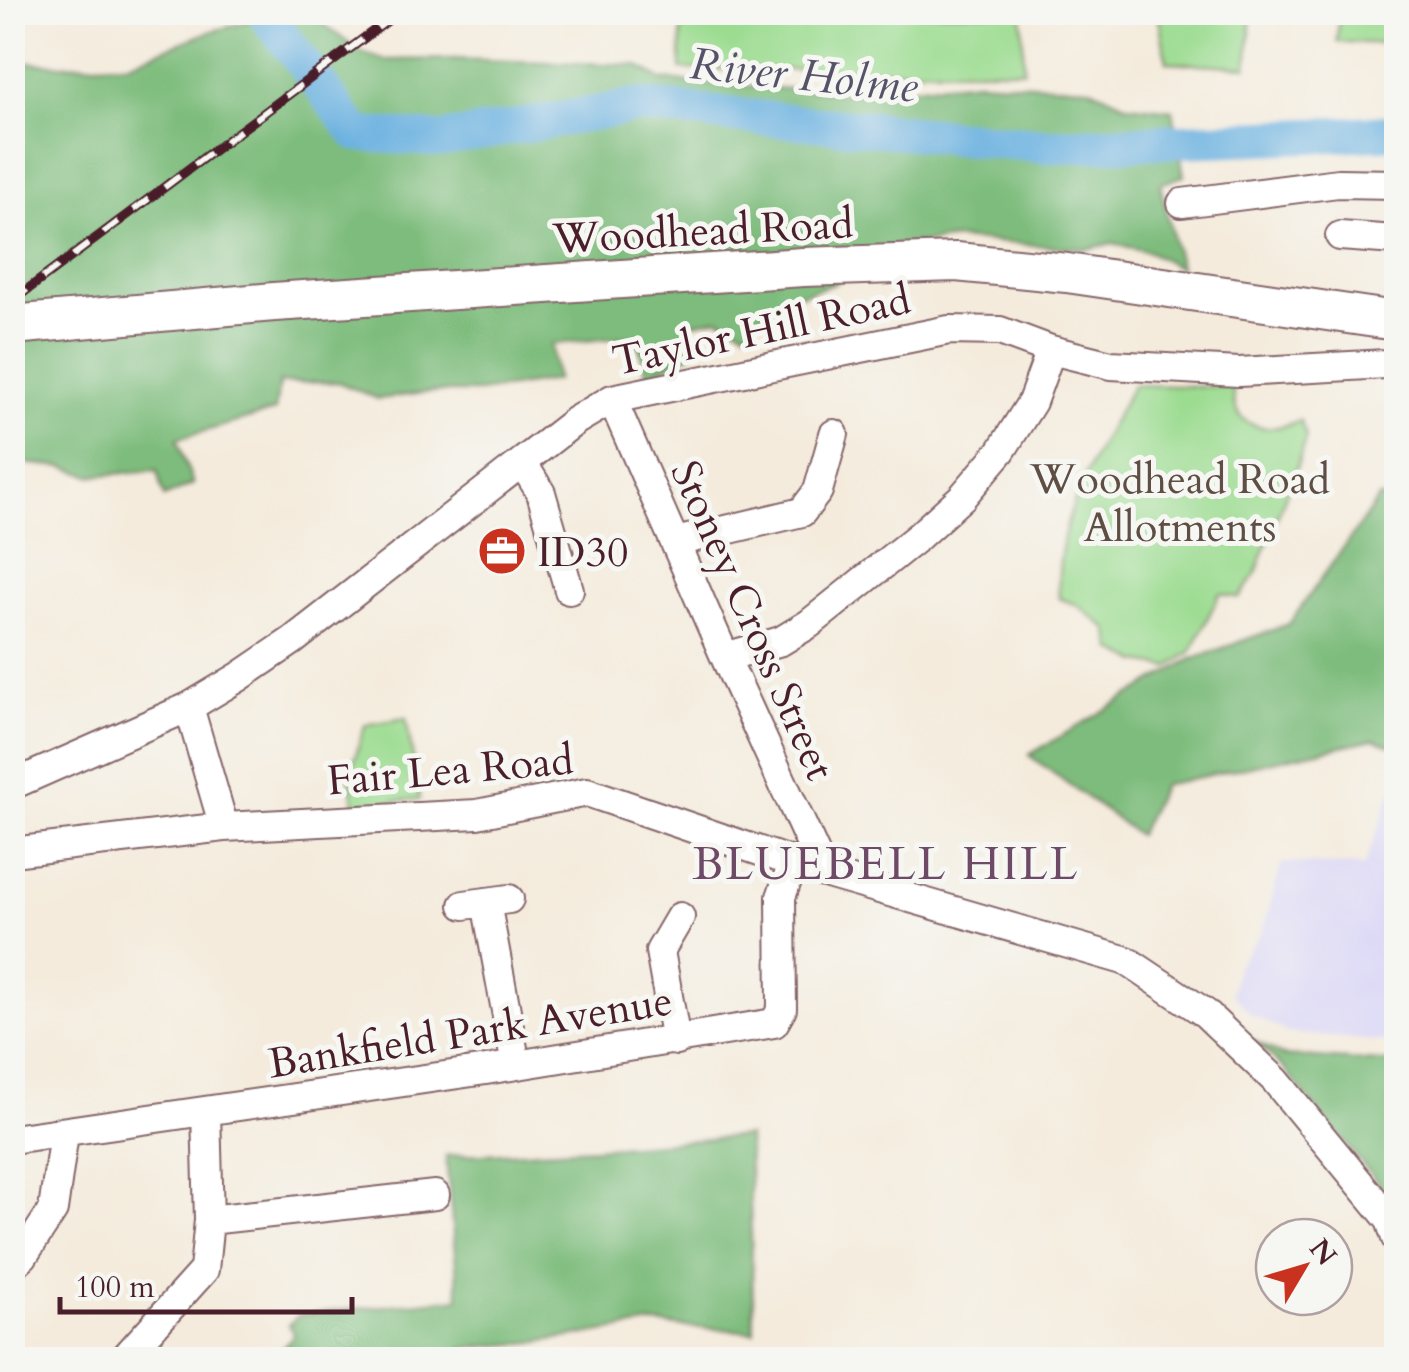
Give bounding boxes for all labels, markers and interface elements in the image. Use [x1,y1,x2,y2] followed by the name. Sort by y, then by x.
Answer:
[687,33,921,118] water label: River Holme
[551,195,855,268] street label: Woodhead Road
[607,271,915,390] street label: Taylor Hill Road
[1029,451,1330,556] park label: Woodhead Road Allotments
[657,452,849,789] street label: Stoney Cross Street
[537,524,629,581] place label: ID30
[476,525,528,577] office icon: ID30
[325,731,576,810] street label: Fair Lea Road
[692,834,1080,895] district label: BLUEBELL HILL
[264,972,676,1093] street label: Bankfield Park Avenue
[1254,1217,1354,1317] north arrow
[1300,1231,1345,1273] text: N
[60,1252,352,1314] scale bar
[75,1267,155,1308] text: 100 m

